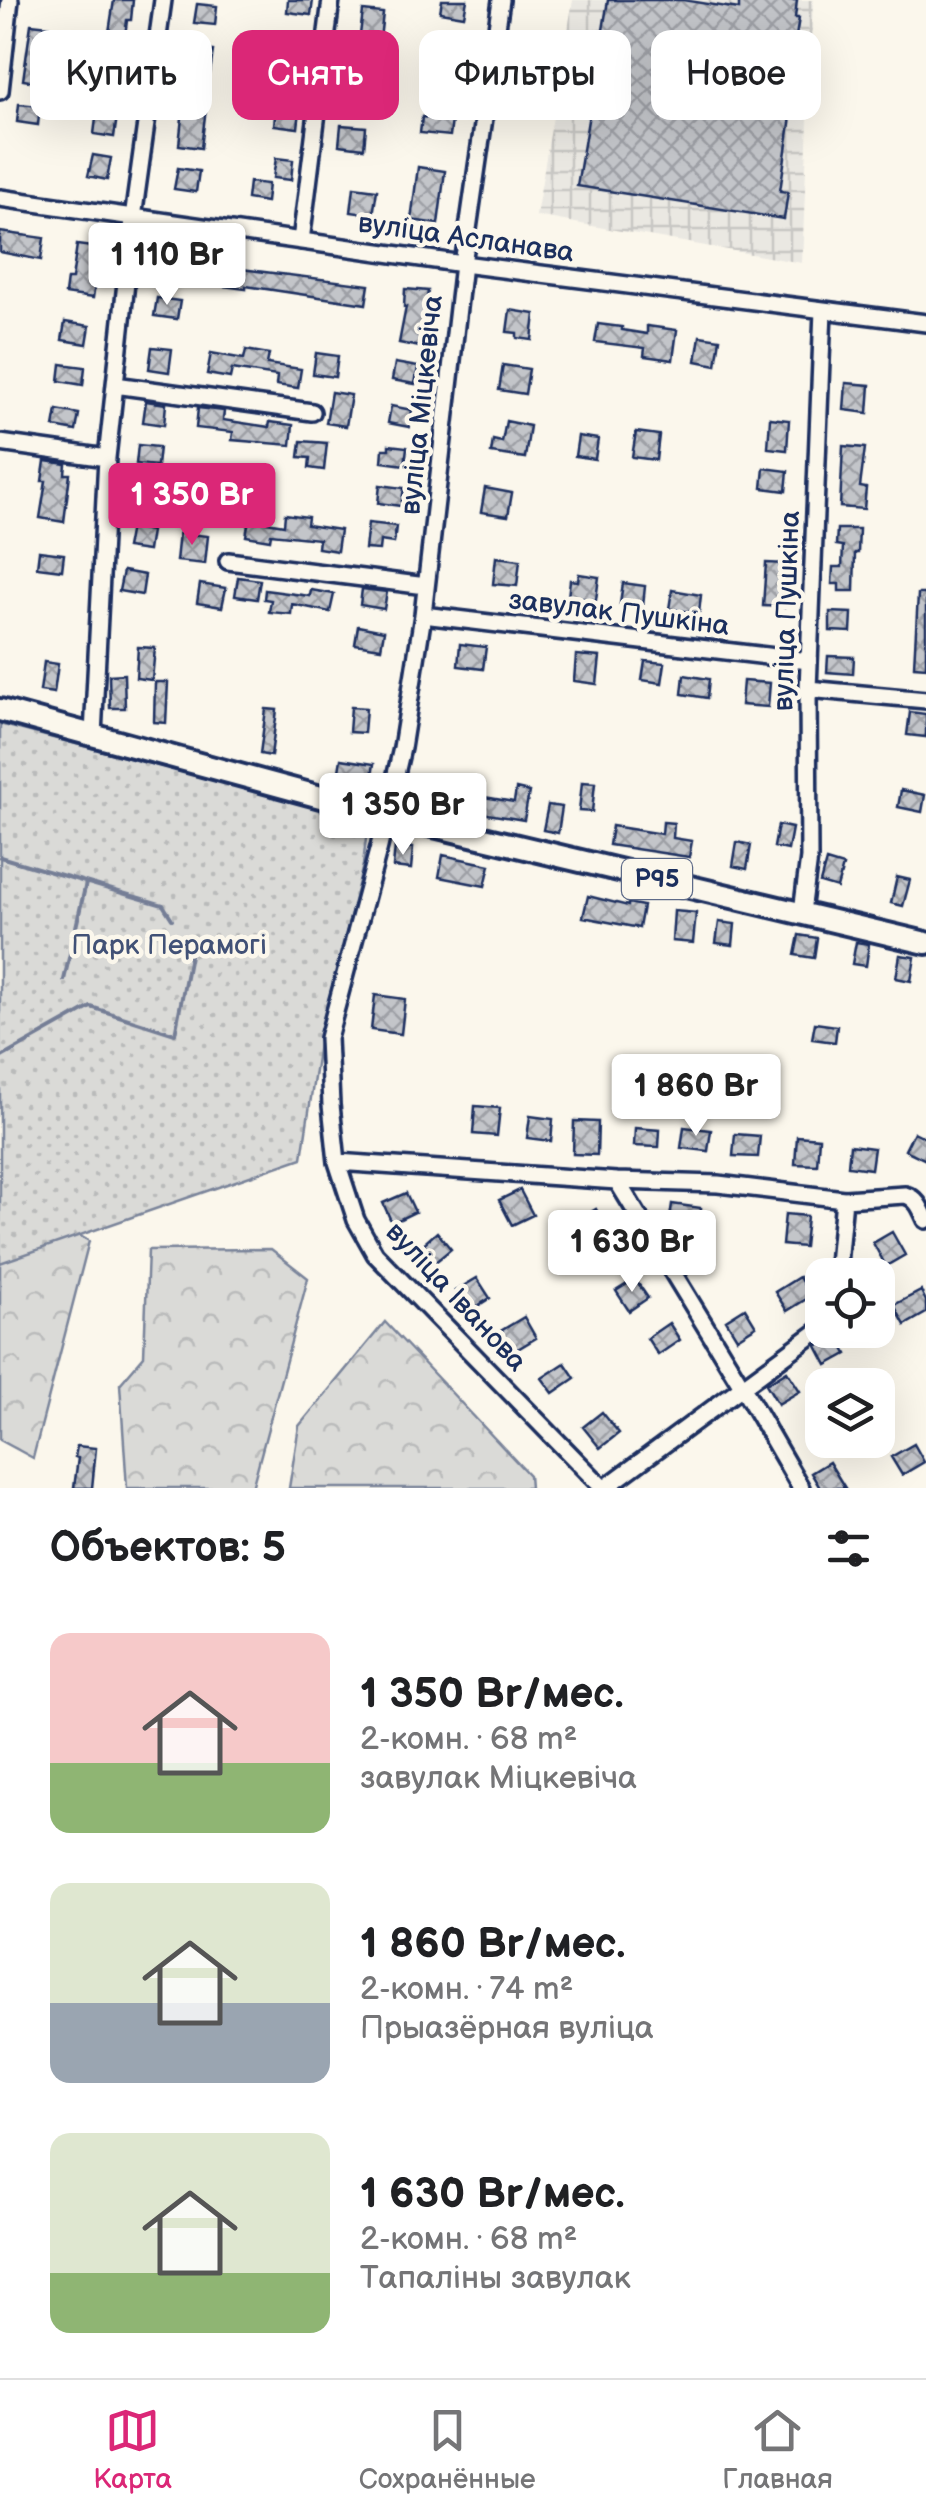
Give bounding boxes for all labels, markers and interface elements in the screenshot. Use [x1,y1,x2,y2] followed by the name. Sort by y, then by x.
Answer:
[30,30,212,120] chip: Купить
[232,30,399,120] chip: Снять
[419,30,631,120] chip: Фильтры
[651,30,821,120] chip: Новое
[356,207,577,270] street label: вуліца Асланава
[64,223,270,308] pin: 1 110 Br
[111,236,223,275] text: 1 110 Br
[394,293,450,517] street label: вуліца Міцкевіча
[89,463,295,548] pin: 1 350 Br
[130,476,254,515] text: 1 350 Br
[767,510,807,712] street label: вуліца Пушкіна
[507,583,732,643] street label: завулак Пушкіна
[300,773,506,858] pin: 1 350 Br
[341,786,465,825] text: 1 350 Br
[622,859,692,899] road number: Р95
[71,929,267,962] park label: Парк Перамогі
[593,1054,799,1139] pin: 1 860 Br
[634,1067,758,1106] text: 1 860 Br
[529,1210,735,1295] pin: 1 630 Br
[379,1216,534,1379] street label: вуліца Іванова
[570,1223,694,1262] text: 1 630 Br
[805,1258,895,1458] map controls
[805,1258,895,1348] button: locate
[805,1368,895,1458] button: layers
[821,1521,876,1576] icon: filters
[50,1523,286,1574] text: Объектов: 5
[360,1669,624,1720] text: 1 350 Br/мес.
[130,1673,250,1793] icon: home
[360,1720,577,1759] text: 2-комн. · 68 m²
[360,1759,637,1798] text: завулак Міцкевіча
[360,1919,626,1970] text: 1 860 Br/мес.
[130,1923,250,2043] icon: home
[360,1970,573,2009] text: 2-комн. · 74 m²
[360,2009,654,2048] text: Прыазёрная вуліца
[360,2169,625,2220] text: 1 630 Br/мес.
[130,2173,250,2293] icon: home
[360,2220,577,2259] text: 2-комн. · 68 m²
[360,2259,631,2298] text: Тапаліны завулак
[93,2403,172,2496] tab: Карта
[359,2403,536,2496] tab: Сохранённые
[722,2403,833,2496] tab: Главная

